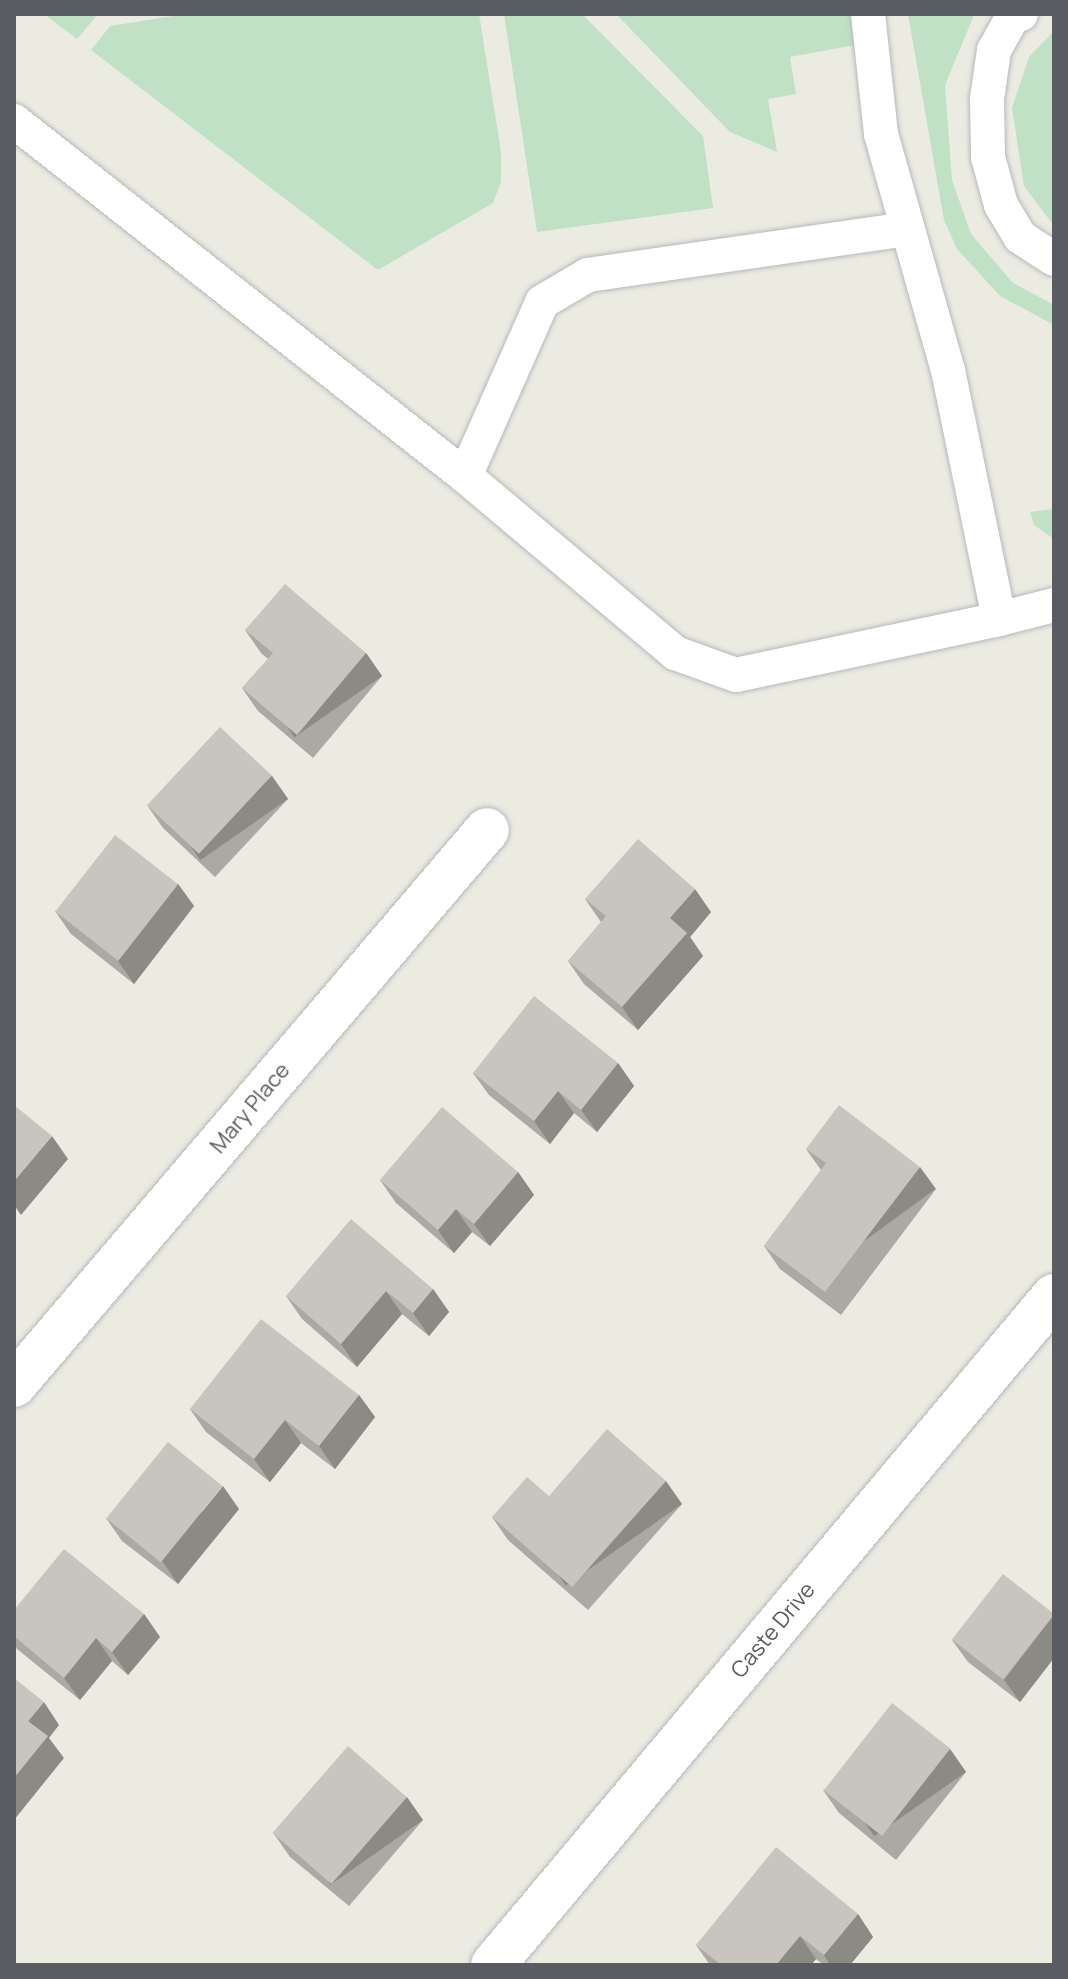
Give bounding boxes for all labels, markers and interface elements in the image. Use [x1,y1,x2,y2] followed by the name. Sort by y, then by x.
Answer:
[205,1057,295,1159] street label: Mary Place
[725,1577,821,1683] street label: Caste Drive

